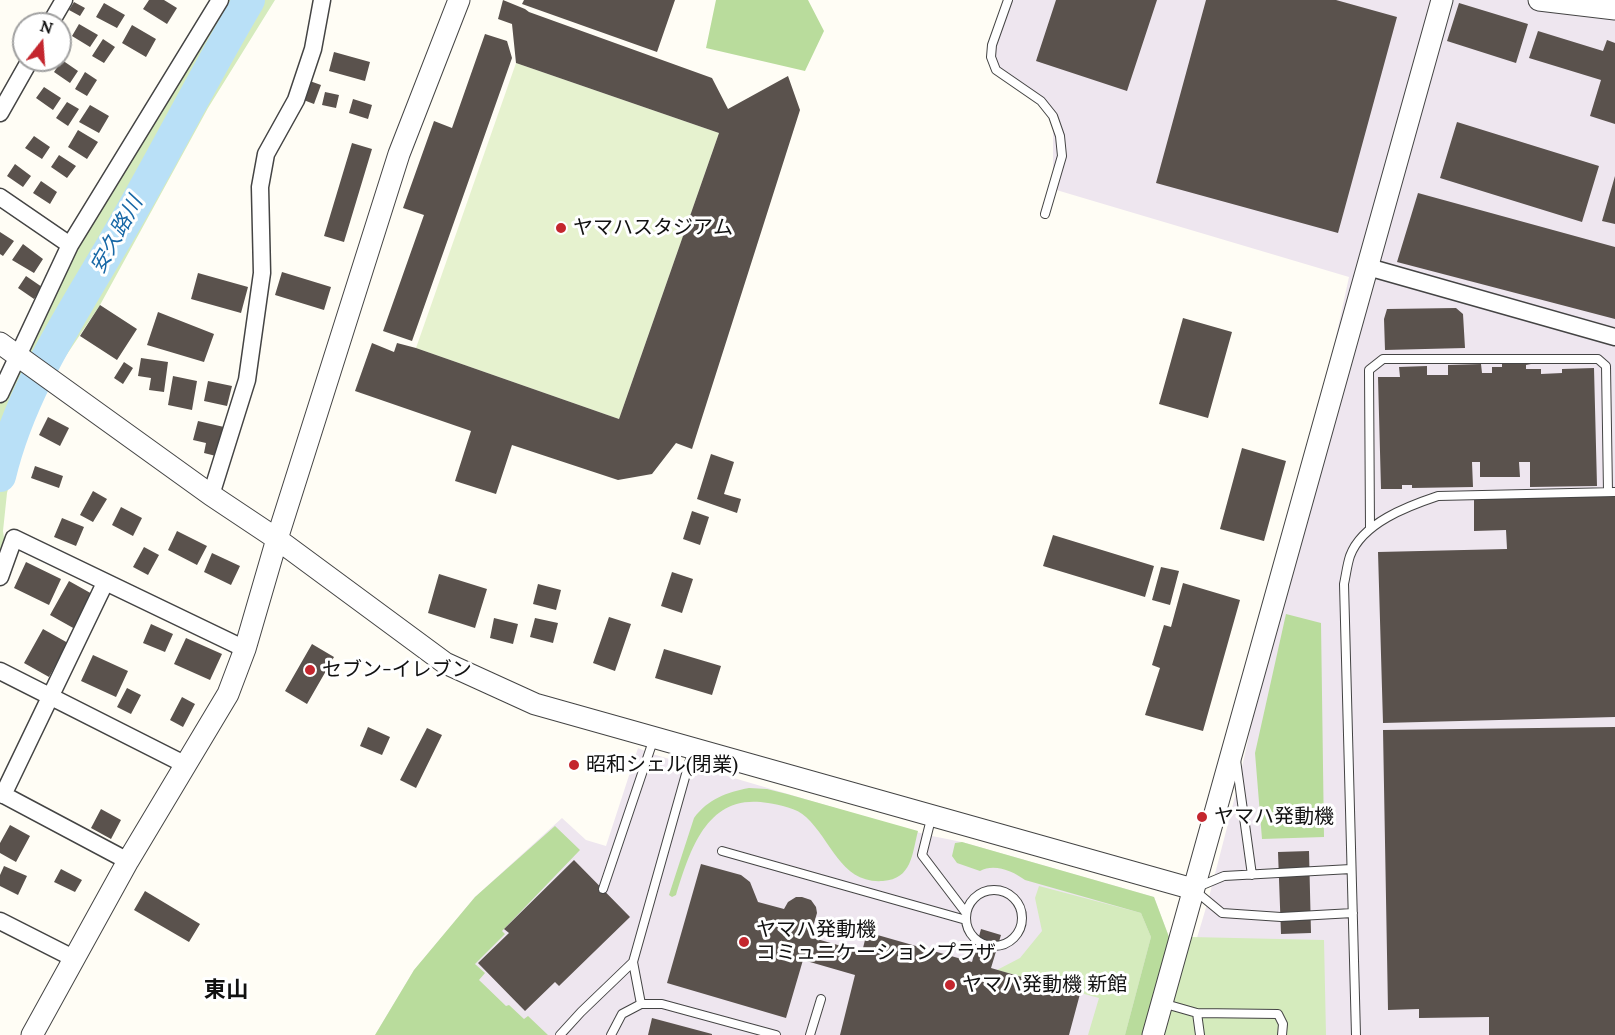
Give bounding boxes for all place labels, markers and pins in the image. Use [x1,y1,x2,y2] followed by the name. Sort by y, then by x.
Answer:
[573,216,733,240] place label: ヤマハスタジアム
[554,221,568,235] marker: ヤマハスタジアム
[322,658,472,682] place label: セブン-イレブン
[303,663,317,677] marker: セブン-イレブン
[586,753,738,777] place label: 昭和シェル(閉業)
[567,758,581,772] marker: 昭和シェル(閉業)
[1214,805,1334,829] place label: ヤマハ発動機
[1195,810,1209,824] marker: ヤマハ発動機
[756,918,996,965] place label: ヤマハ発動機 コミュニケーションプラザ
[737,935,751,949] marker: ヤマハ発動機 コミュニケーションプラザ
[962,973,1127,997] place label: ヤマハ発動機 新館
[943,978,957,992] marker: ヤマハ発動機 新館

